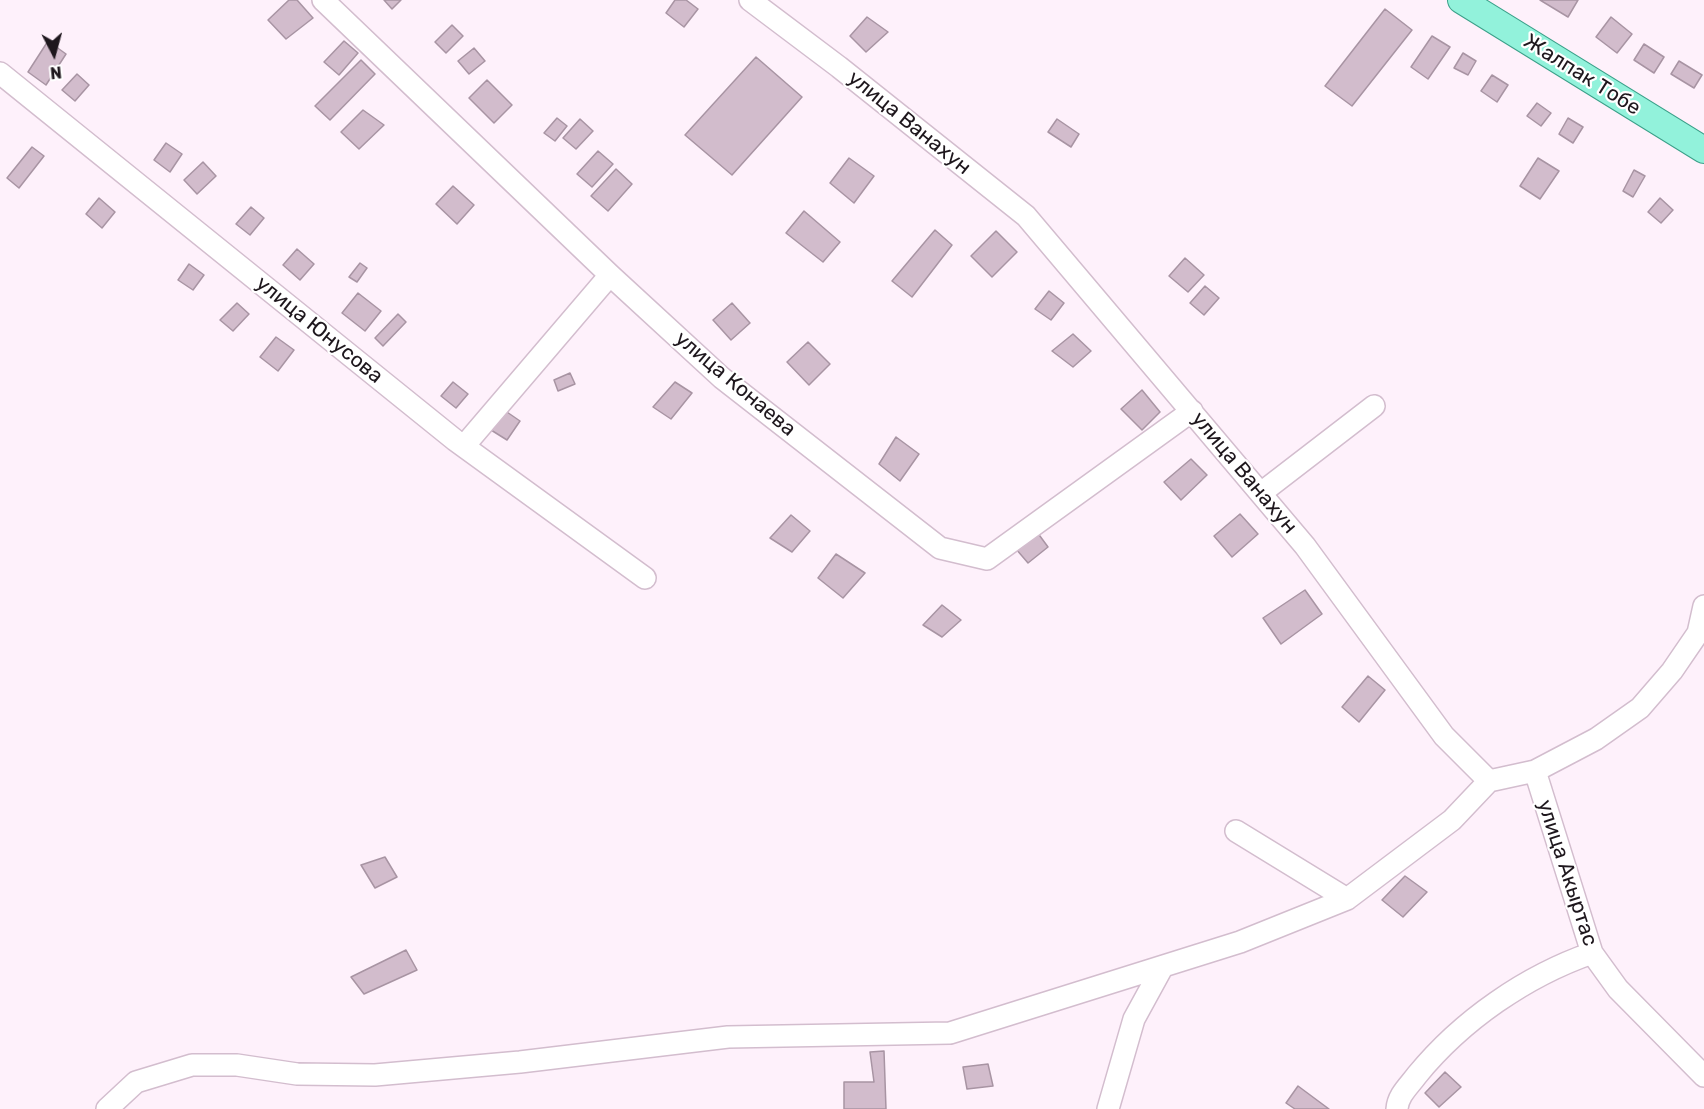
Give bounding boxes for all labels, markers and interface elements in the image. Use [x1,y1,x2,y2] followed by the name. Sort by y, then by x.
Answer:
[24,24,84,84] north arrow
[1519,29,1645,121] street label: Жалпак Тобе
[49,62,63,82] text: N
[842,66,976,180] street label: улица Ванахун
[250,271,388,389] street label: улица Юнусова
[669,326,801,442] street label: улица Конаева
[1186,407,1302,539] street label: улица Ванахун
[1532,797,1602,949] street label: улица Акыртас

